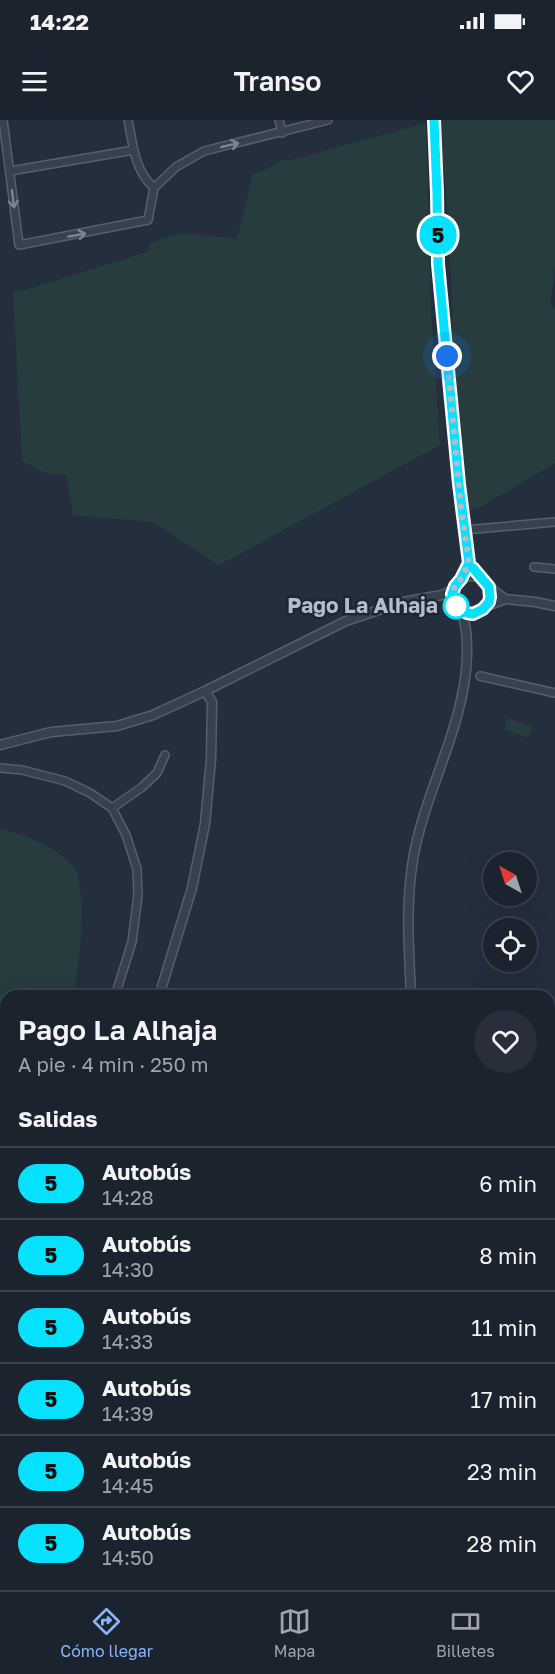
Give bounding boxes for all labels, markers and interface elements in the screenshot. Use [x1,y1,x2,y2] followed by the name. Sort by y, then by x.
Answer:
[30,8,89,35] text: 14:22
[18,65,51,98] icon: menu
[233,65,322,97] text: Transo
[504,65,537,98] icon: heart
[220,138,239,150] one-way arrow
[8,188,19,208] one-way arrow
[418,216,458,254] line badge: 5
[432,222,444,248] text: 5
[67,229,86,240] one-way arrow
[432,341,462,371] your location
[287,592,438,618] place label: Pago La Alhaja
[443,593,469,619] marker: Pago La Alhaja
[483,852,537,906] north arrow
[483,852,537,972] map controls
[483,918,537,972] button: locate
[474,1010,537,1073] button: heart
[18,1013,217,1046] text: Pago La Alhaja
[18,1052,209,1076] text: A pie · 4 min · 250 m
[18,1105,98,1132] text: Salidas
[102,1158,191,1185] text: Autobús
[45,1170,57,1196] text: 5
[479,1170,537,1197] text: 6 min
[102,1185,154,1209] text: 14:28
[102,1230,191,1257] text: Autobús
[45,1242,57,1268] text: 5
[479,1242,537,1269] text: 8 min
[102,1257,154,1281] text: 14:30
[102,1302,191,1329] text: Autobús
[45,1314,57,1340] text: 5
[471,1314,537,1341] text: 11 min
[102,1329,153,1353] text: 14:33
[102,1374,191,1401] text: Autobús
[45,1386,57,1412] text: 5
[470,1386,537,1413] text: 17 min
[102,1401,154,1425] text: 14:39
[102,1446,191,1473] text: Autobús
[45,1458,57,1484] text: 5
[467,1458,537,1485] text: 23 min
[102,1473,154,1497] text: 14:45
[102,1518,191,1545] text: Autobús
[45,1530,57,1556] text: 5
[466,1530,537,1557] text: 28 min
[102,1545,154,1569] text: 14:50
[60,1605,153,1661] tab: Cómo llegar
[274,1605,315,1661] tab: Mapa
[436,1605,495,1661] tab: Billetes

